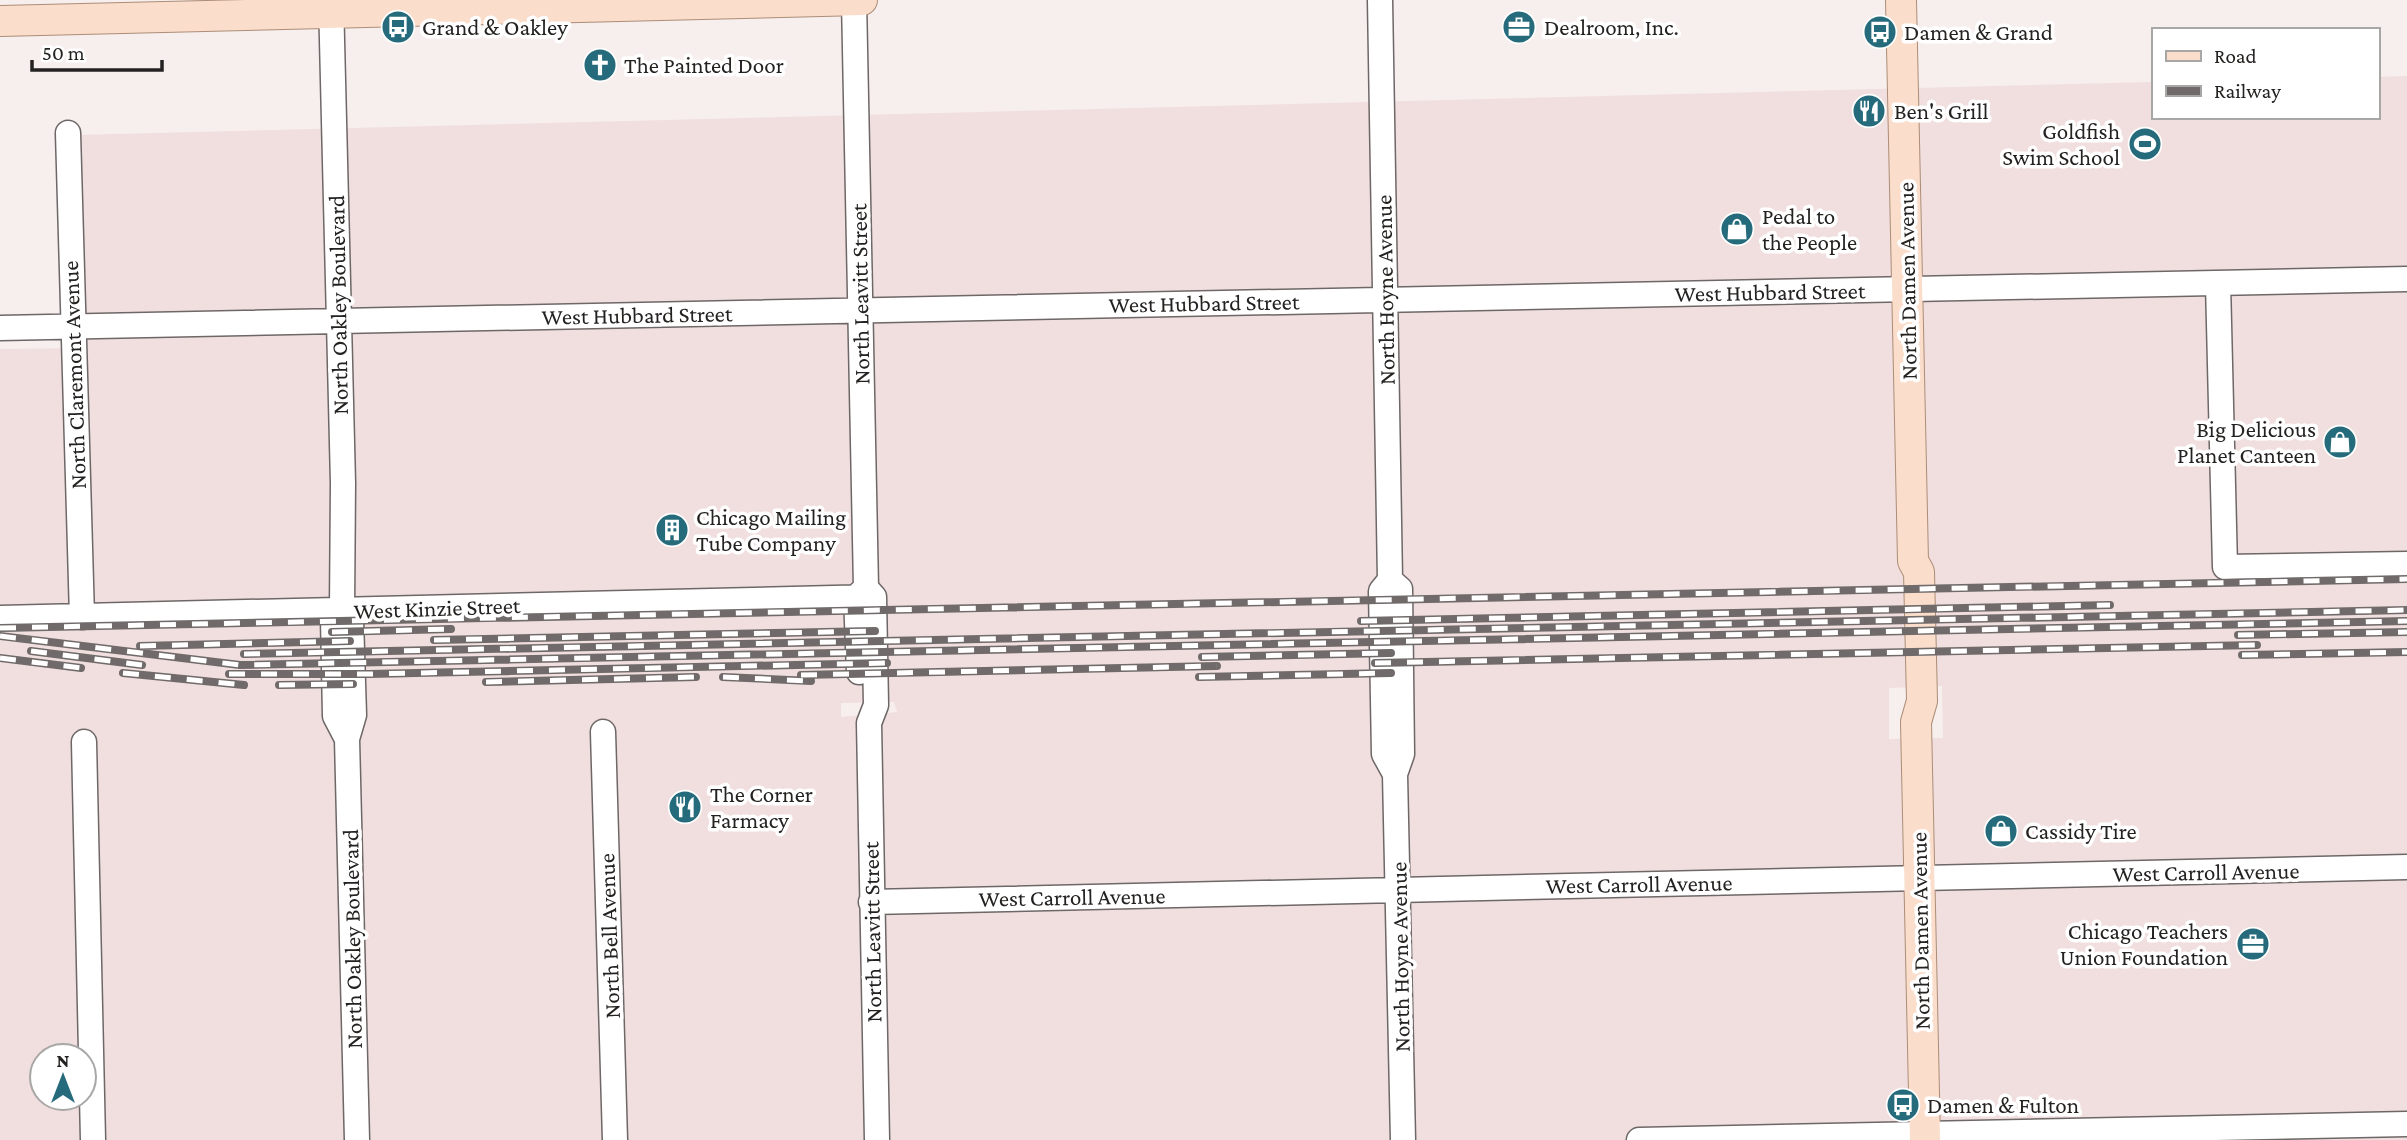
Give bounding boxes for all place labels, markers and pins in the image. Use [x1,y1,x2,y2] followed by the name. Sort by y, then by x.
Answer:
[379,8,417,46] bus stop icon: Grand & Oakley
[1500,8,1538,46] office icon: Dealroom, Inc.
[1861,13,1899,51] bus stop icon: Damen & Grand
[422,14,568,40] place label: Grand & Oakley
[1544,14,1679,40] place label: Dealroom, Inc.
[1904,19,2053,45] place label: Damen & Grand
[581,46,619,84] church icon: The Painted Door
[624,52,784,78] place label: The Painted Door
[1850,92,1888,130] restaurant icon: Ben's Grill
[1894,98,1988,124] place label: Ben's Grill
[2002,118,2120,170] place label: Goldfish Swim School
[2126,125,2164,163] sports icon: Goldfish Swim School
[1762,203,1857,255] place label: Pedal to the People
[1718,210,1756,248] shop icon: Pedal to the People
[2177,416,2316,468] place label: Big Delicious Planet Canteen
[2321,423,2359,461] shop icon: Big Delicious Planet Canteen
[696,504,846,556] place label: Chicago Mailing Tube Company
[653,511,691,549] building icon: Chicago Mailing Tube Company
[710,781,813,833] place label: The Corner Farmacy
[666,788,704,826] restaurant icon: The Corner Farmacy
[1982,812,2020,850] shop icon: Cassidy Tire
[2025,818,2137,844] place label: Cassidy Tire
[2060,918,2228,970] place label: Chicago Teachers Union Foundation
[2234,925,2272,963] office icon: Chicago Teachers Union Foundation
[1884,1086,1922,1124] bus stop icon: Damen & Fulton
[1927,1092,2079,1118] place label: Damen & Fulton

